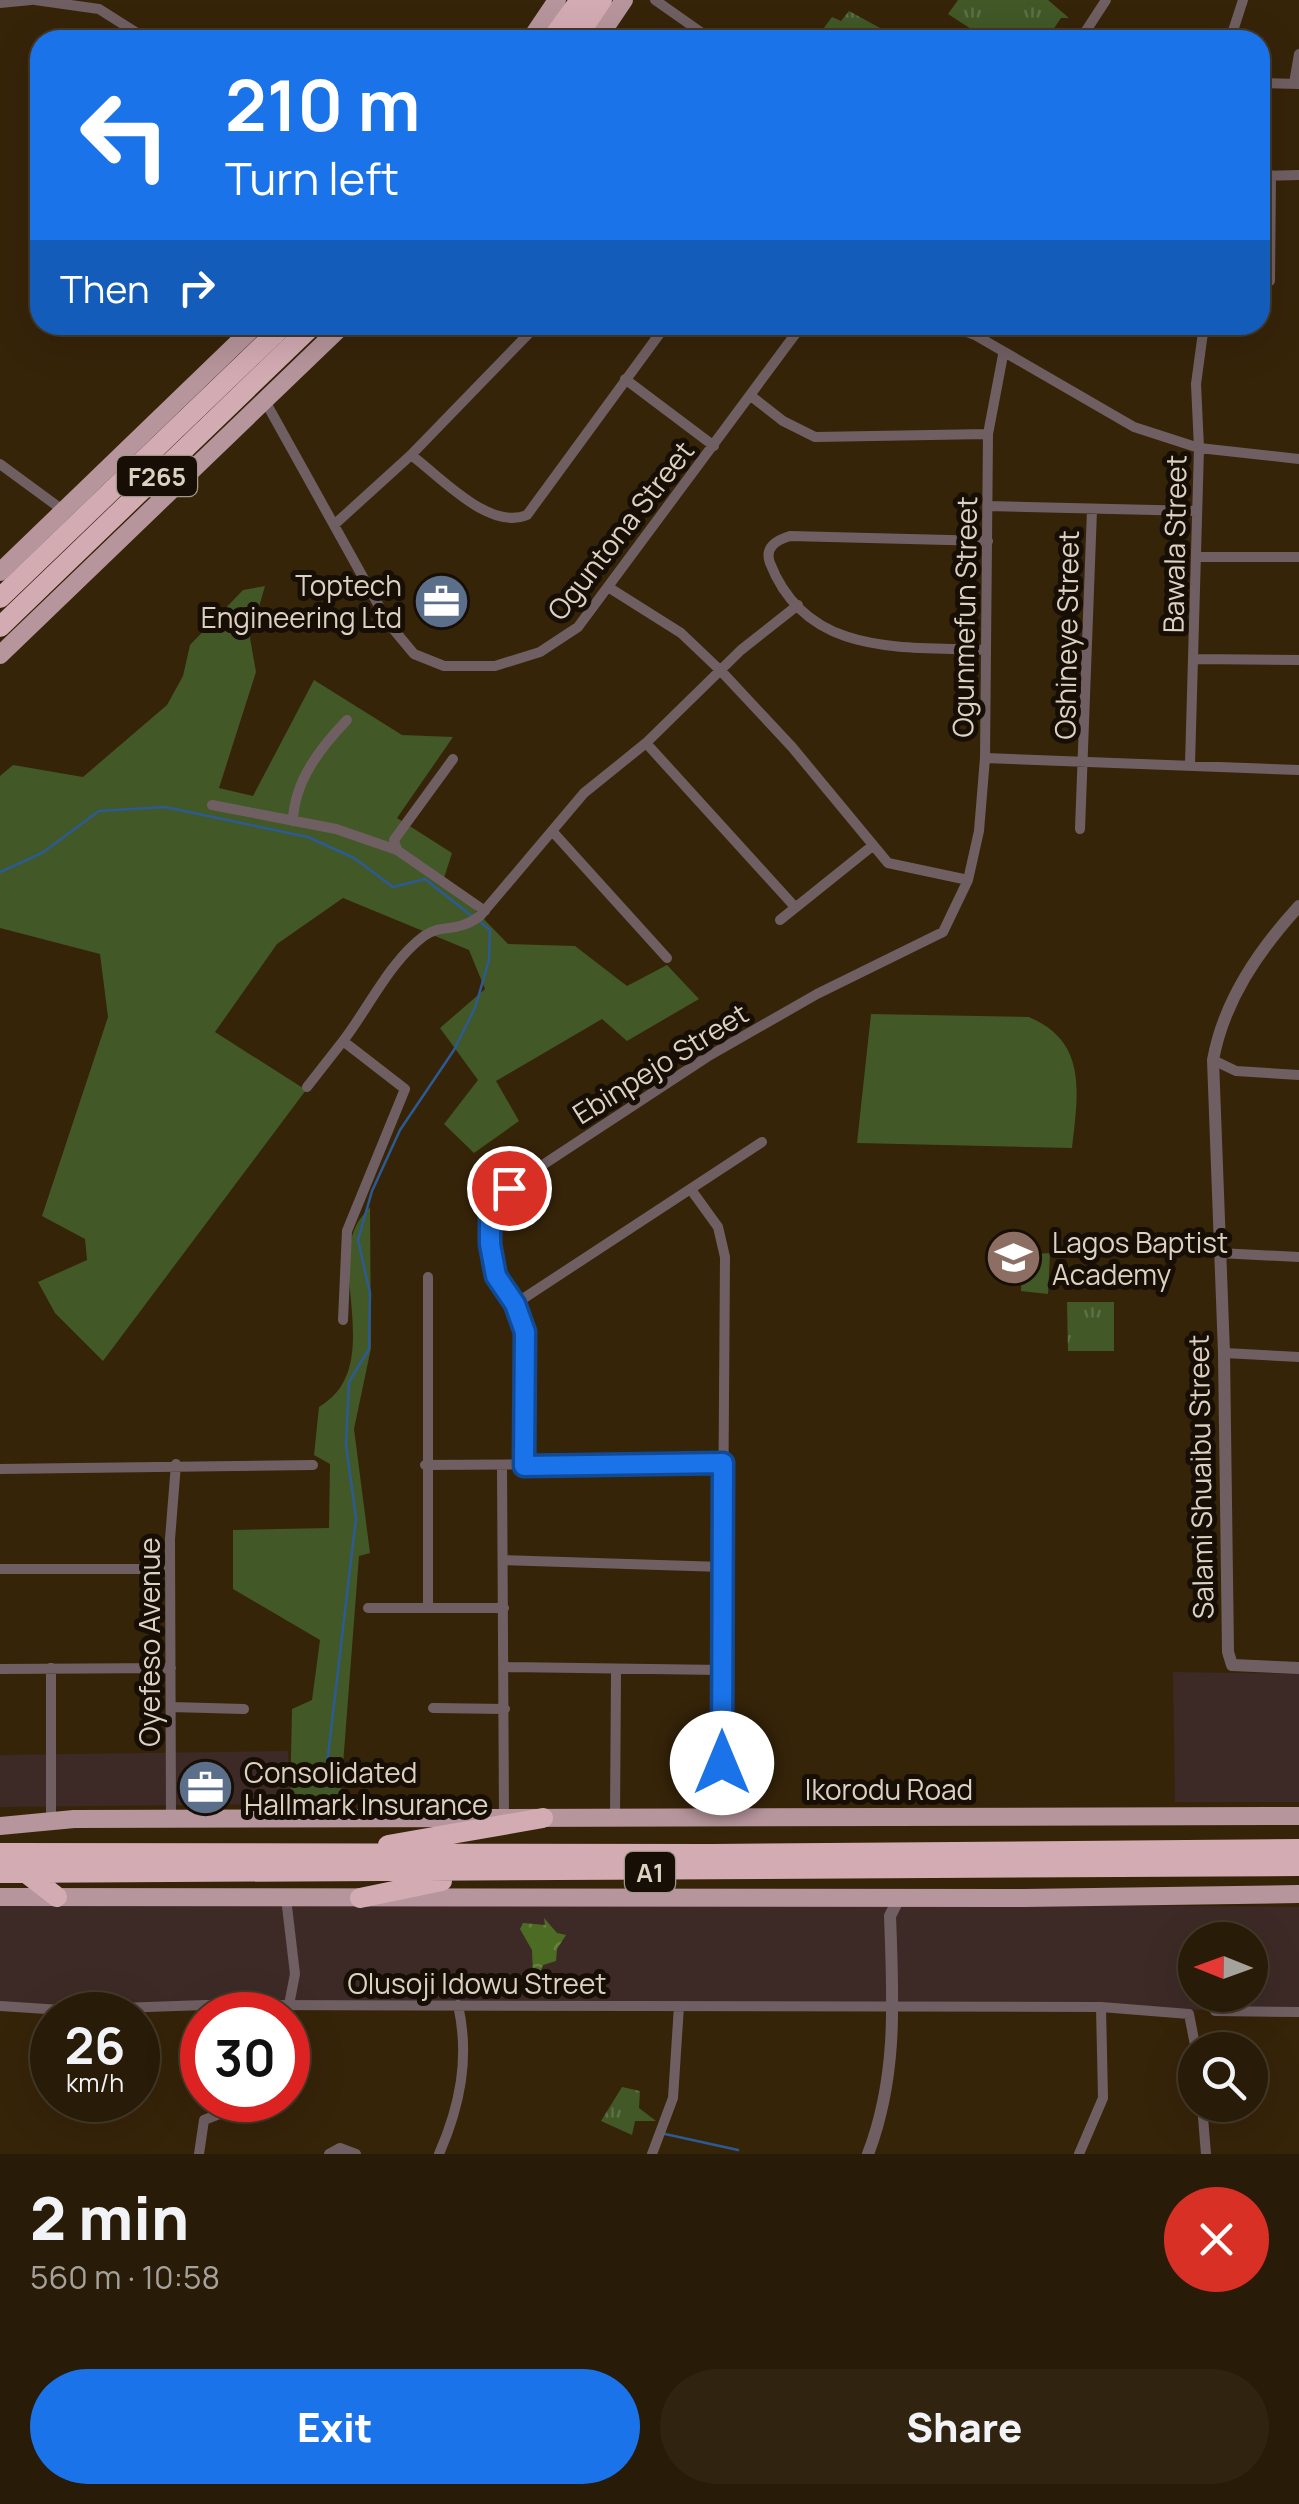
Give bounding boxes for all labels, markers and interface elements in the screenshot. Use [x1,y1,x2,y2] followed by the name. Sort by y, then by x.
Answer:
[225,56,420,152] text: 210 m
[60,70,190,200] icon: left
[225,147,399,209] text: Turn left
[169,260,224,315] icon: right
[60,262,149,314] text: Then
[538,433,702,627] street label: Oguntona Street
[1153,455,1195,633] street label: Bawala Street
[117,456,197,496] road number: F265
[943,496,985,738] street label: Ogunmefun Street
[1045,530,1087,740] street label: Oshineye Street
[201,566,402,636] place label: Toptech Engineering Ltd
[411,571,471,631] office icon: Toptech Engineering Ltd
[565,994,755,1132] street label: Ebinpejo Street
[467,1146,552,1231] pin
[482,1161,537,1216] icon: arrive
[1052,1223,1228,1293] place label: Lagos Baptist Academy
[983,1228,1043,1288] school or university icon: Lagos Baptist Academy
[1179,1334,1221,1620] street label: Salami Shuaibu Street
[130,1537,168,1747] street label: Oyefeso Avenue
[670,1711,774,1815] position arrow
[244,1753,488,1823] place label: Consolidated Hallmark Insurance
[175,1758,235,1818] office icon: Consolidated Hallmark Insurance
[805,1770,973,1808] street label: Ikorodu Road
[625,1852,675,1892] road number: A1
[1178,1922,1268,2012] north arrow
[1178,1922,1268,2122] map controls
[348,1964,606,2002] street label: Olusoji Idowu Street
[180,1992,310,2122] speed limit sign: 30
[65,2011,125,2079] text: 26
[1178,2032,1268,2122] button: search
[66,2065,124,2100] text: km/h
[30,2176,189,2258] text: 2 min
[1164,2187,1269,2292] button: close
[30,2255,220,2299] text: 560 m · 10:58
[30,2369,640,2484] button: Exit
[660,2369,1269,2484] button: Share

